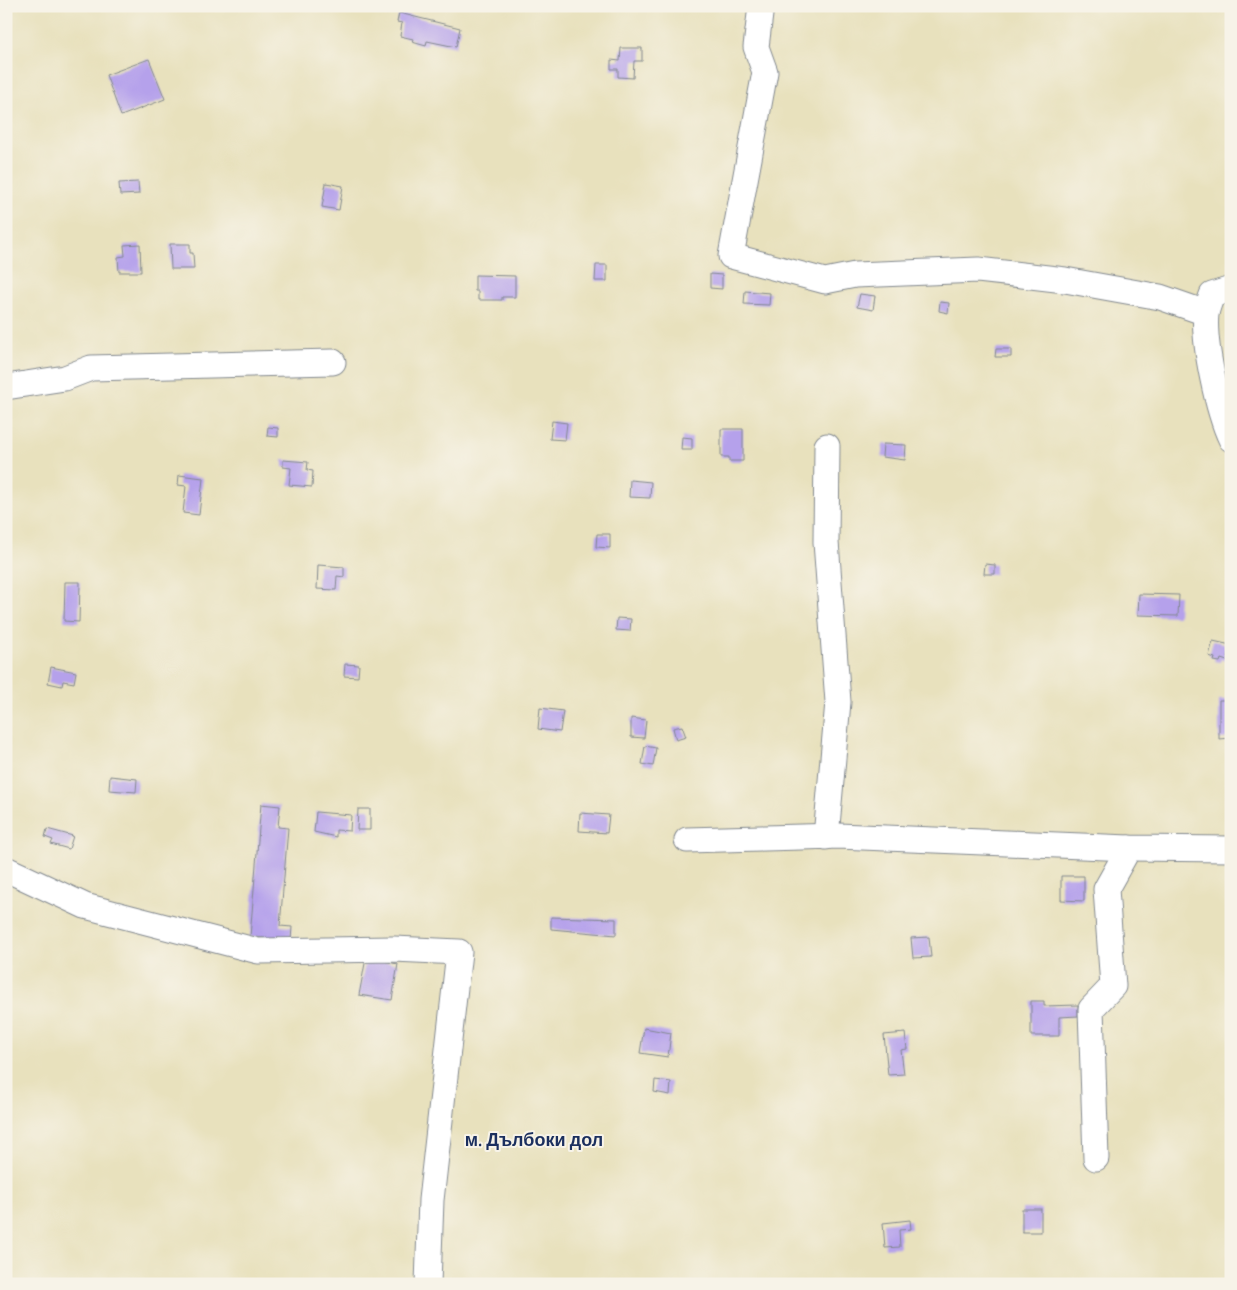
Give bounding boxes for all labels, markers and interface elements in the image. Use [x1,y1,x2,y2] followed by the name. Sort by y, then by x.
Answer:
[465,1128,603,1151] district label: м. Дълбоки дол

